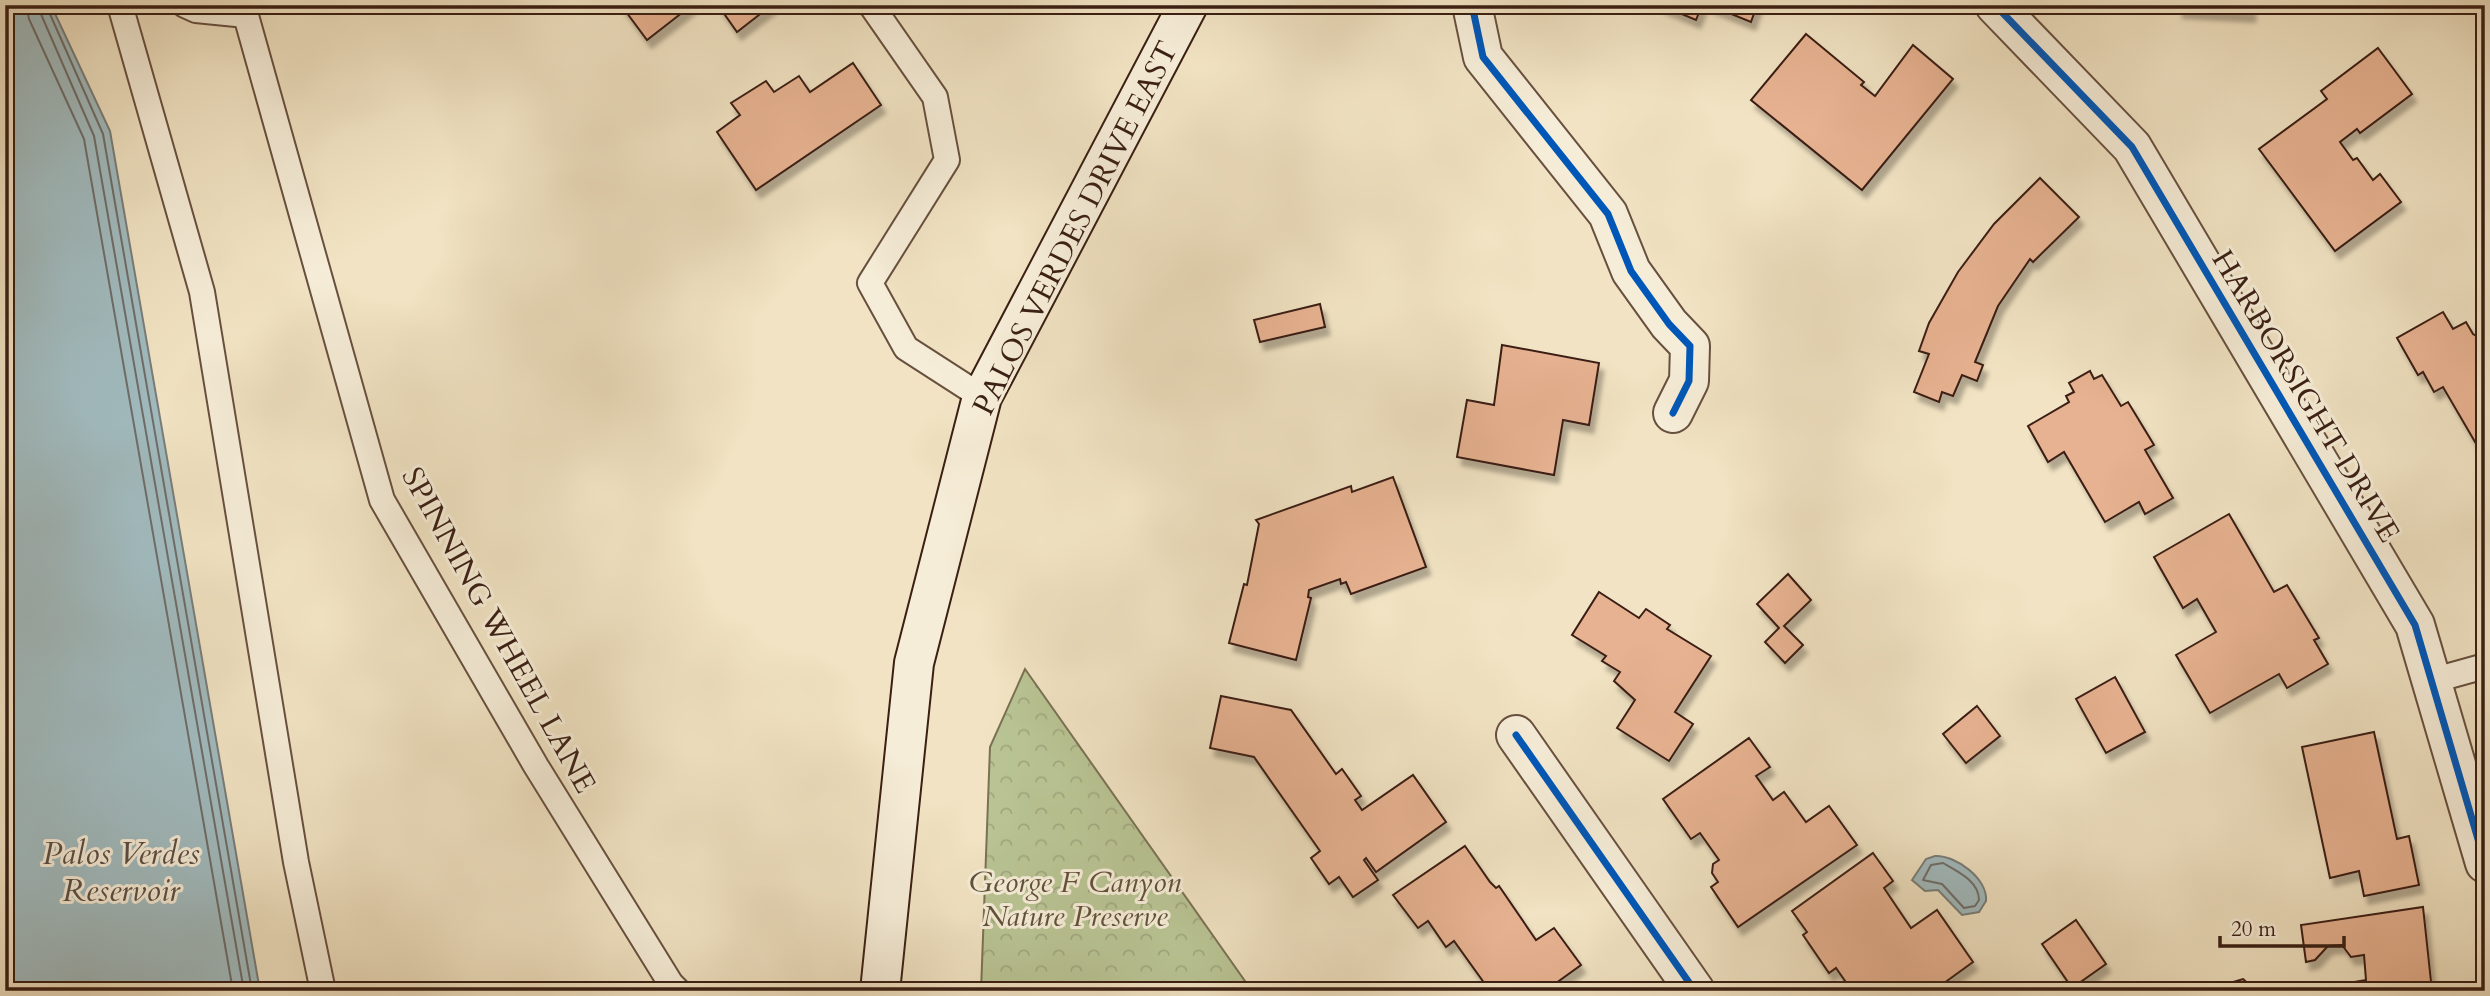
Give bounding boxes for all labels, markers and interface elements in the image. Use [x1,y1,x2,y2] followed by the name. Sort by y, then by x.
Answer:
[963,34,1188,422] street label: PALOS VERDES DRIVE EAST
[2202,242,2409,550] street label: HARBORSIGHT DRIVE
[392,460,605,801] street label: SPINNING WHEEL LANE
[42,832,200,913] water label: Palos Verdes Reservoir
[969,862,1182,937] park label: George F Canyon Nature Preserve
[2220,905,2345,949] scale bar
[2231,915,2276,944] text: 20 m

